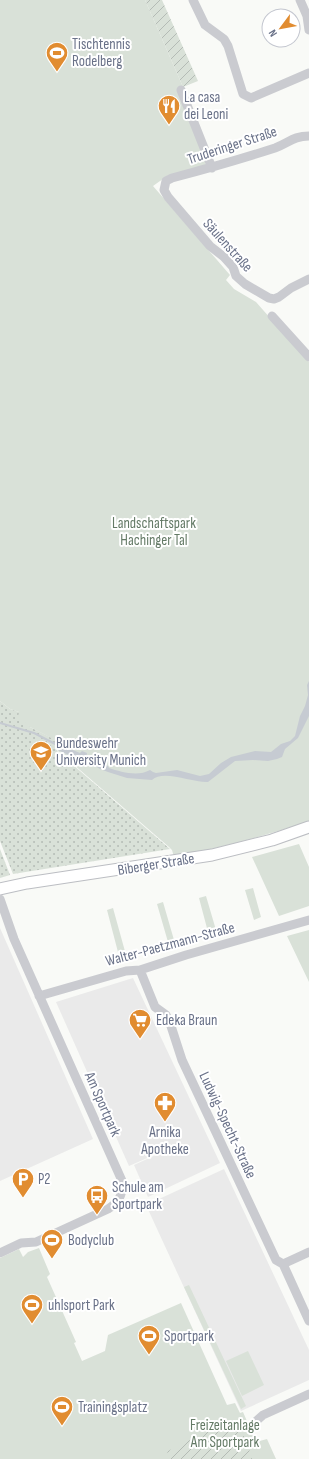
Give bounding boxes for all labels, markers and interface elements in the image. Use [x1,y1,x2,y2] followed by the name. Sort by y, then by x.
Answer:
[261,8,301,48] north arrow
[266,27,280,39] text: N
[72,35,130,71] place label: Tischtennis Rodelberg
[44,40,70,73] sports icon: Tischtennis Rodelberg
[184,88,229,124] place label: La casa dei Leoni
[156,93,182,126] restaurant icon: La casa dei Leoni
[185,122,279,169] street label: Truderinger Straße
[199,215,257,276] street label: Säulenstraße
[112,514,196,550] park label: Landschaftspark Hachinger Tal
[56,734,146,770] place label: Bundeswehr University Munich
[28,739,54,772] school or university icon: Bundeswehr University Munich
[116,849,196,880] street label: Biberger Straße
[103,918,237,971] street label: Walter-Paetzmann-Straße
[127,1007,153,1040] supermarket icon: Edeka Braun
[156,1011,217,1030] place label: Edeka Braun
[79,1068,125,1140] street label: Am Sportpark
[195,1069,261,1181] street label: Ludwig-Specht-Straße
[152,1090,178,1123] pharmacy icon: Arnika Apotheke
[140,1123,189,1159] place label: Arnika Apotheke
[10,1166,36,1199] parking icon: P2
[38,1170,50,1189] place label: P2
[112,1178,164,1214] place label: Schule am Sportpark
[84,1183,110,1216] bus stop icon: Schule am Sportpark
[39,1227,65,1260] sports icon: Bodyclub
[68,1231,114,1250] place label: Bodyclub
[19,1292,45,1325] sports icon: uhlsport Park
[48,1296,115,1315] place label: uhlsport Park
[136,1323,162,1356] sports icon: Sportpark
[164,1327,214,1346] place label: Sportpark
[49,1394,75,1427] sports icon: Trainingsplatz
[78,1398,148,1417] place label: Trainingsplatz
[190,1416,260,1452] park label: Freizeitanlage Am Sportpark

